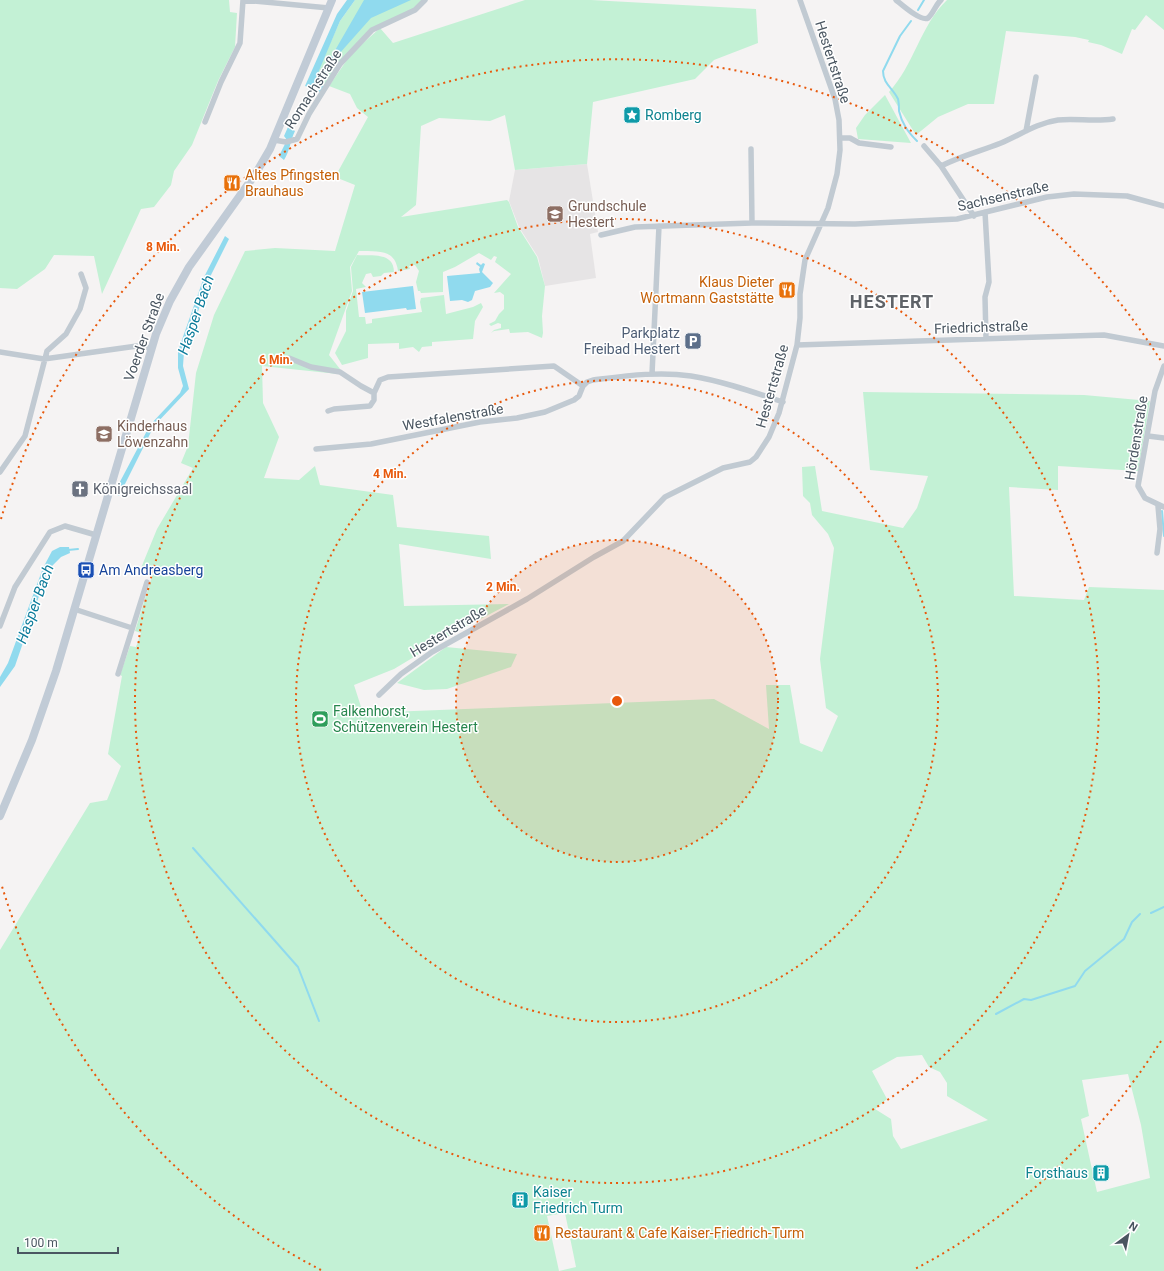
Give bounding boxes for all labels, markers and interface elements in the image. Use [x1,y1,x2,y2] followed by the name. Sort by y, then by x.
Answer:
[812,19,854,105] street label: Hestertstraße
[281,46,345,132] street label: Romachstraße
[622,105,642,125] place icon: Romberg
[645,107,702,123] place label: Romberg
[245,167,339,199] place label: Altes Pfingsten Brauhaus
[222,173,242,193] restaurant icon: Altes Pfingsten Brauhaus
[956,178,1050,214] street label: Sachsenstraße
[568,198,646,230] place label: Grundschule Hestert
[545,204,565,224] school or university icon: Grundschule Hestert
[146,240,180,254] text: 8 Min.
[174,273,218,357] water label: Hasper Bach
[640,274,774,306] place label: Klaus Dieter Wortmann Gaststätte
[777,280,797,300] restaurant icon: Klaus Dieter Wortmann Gaststätte
[121,291,167,383] street label: Voerder Straße
[850,291,934,312] district label: HESTERT
[934,317,1028,337] street label: Friedrichstraße
[584,325,680,357] place label: Parkplatz Freibad Hestert
[683,331,703,351] parking icon: Parkplatz Freibad Hestert
[752,342,792,430] street label: Hestertstraße
[259,353,293,367] text: 6 Min.
[1121,395,1151,481] street label: Hördenstraße
[401,400,505,434] street label: Westfalenstraße
[117,418,188,450] place label: Kinderhaus Löwenzahn
[94,424,114,444] school or university icon: Kinderhaus Löwenzahn
[373,467,407,481] text: 4 Min.
[70,479,90,499] church icon: Königreichssaal
[93,481,192,497] place label: Königreichssaal
[76,560,96,580] bus stop icon: Am Andreasberg
[12,562,58,646] water label: Hasper Bach
[99,562,203,578] place label: Am Andreasberg
[486,580,520,594] text: 2 Min.
[407,602,489,660] street label: Hestertstraße
[610,694,624,708] centre of rings
[333,703,478,735] place label: Falkenhorst, Schützenverein Hestert
[310,709,330,729] sports icon: Falkenhorst, Schützenverein Hestert
[1091,1163,1111,1183] building icon: Forsthaus
[1026,1165,1088,1181] place label: Forsthaus
[533,1184,623,1216] place label: Kaiser Friedrich Turm
[510,1190,530,1210] building icon: Kaiser Friedrich Turm
[1108,1215,1148,1255] north arrow
[1126,1219,1140,1235] text: N
[532,1223,552,1243] restaurant icon: Restaurant & Cafe Kaiser-Friedrich-Turm
[555,1225,804,1241] place label: Restaurant & Cafe Kaiser-Friedrich-Turm
[18,1229,118,1255] scale bar
[24,1236,58,1250] text: 100 m

